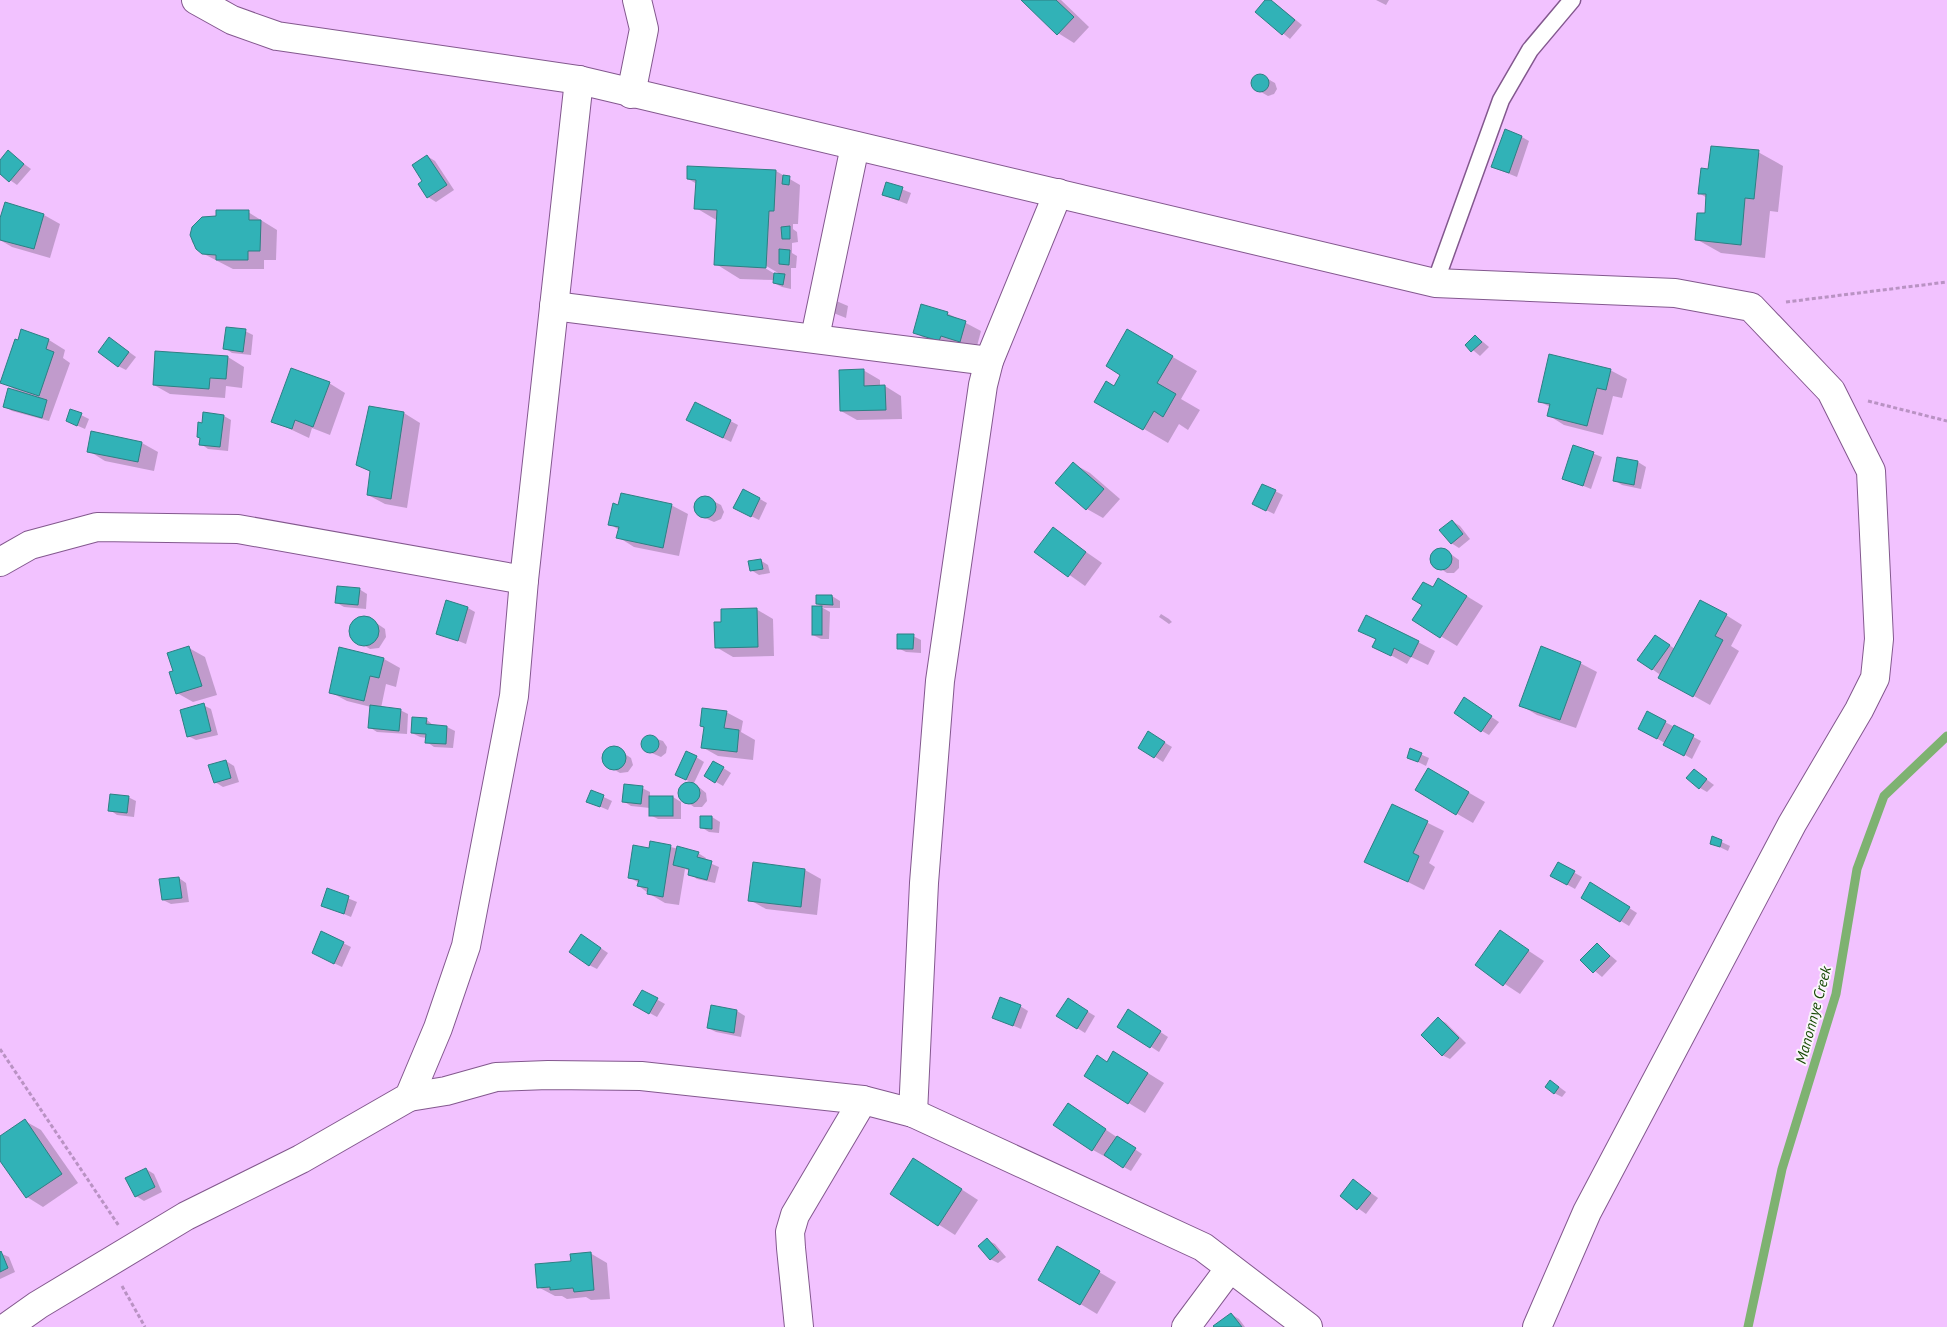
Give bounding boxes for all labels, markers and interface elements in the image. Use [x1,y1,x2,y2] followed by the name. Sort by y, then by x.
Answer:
[1791,963,1835,1066] water label: Manonnye Creek

